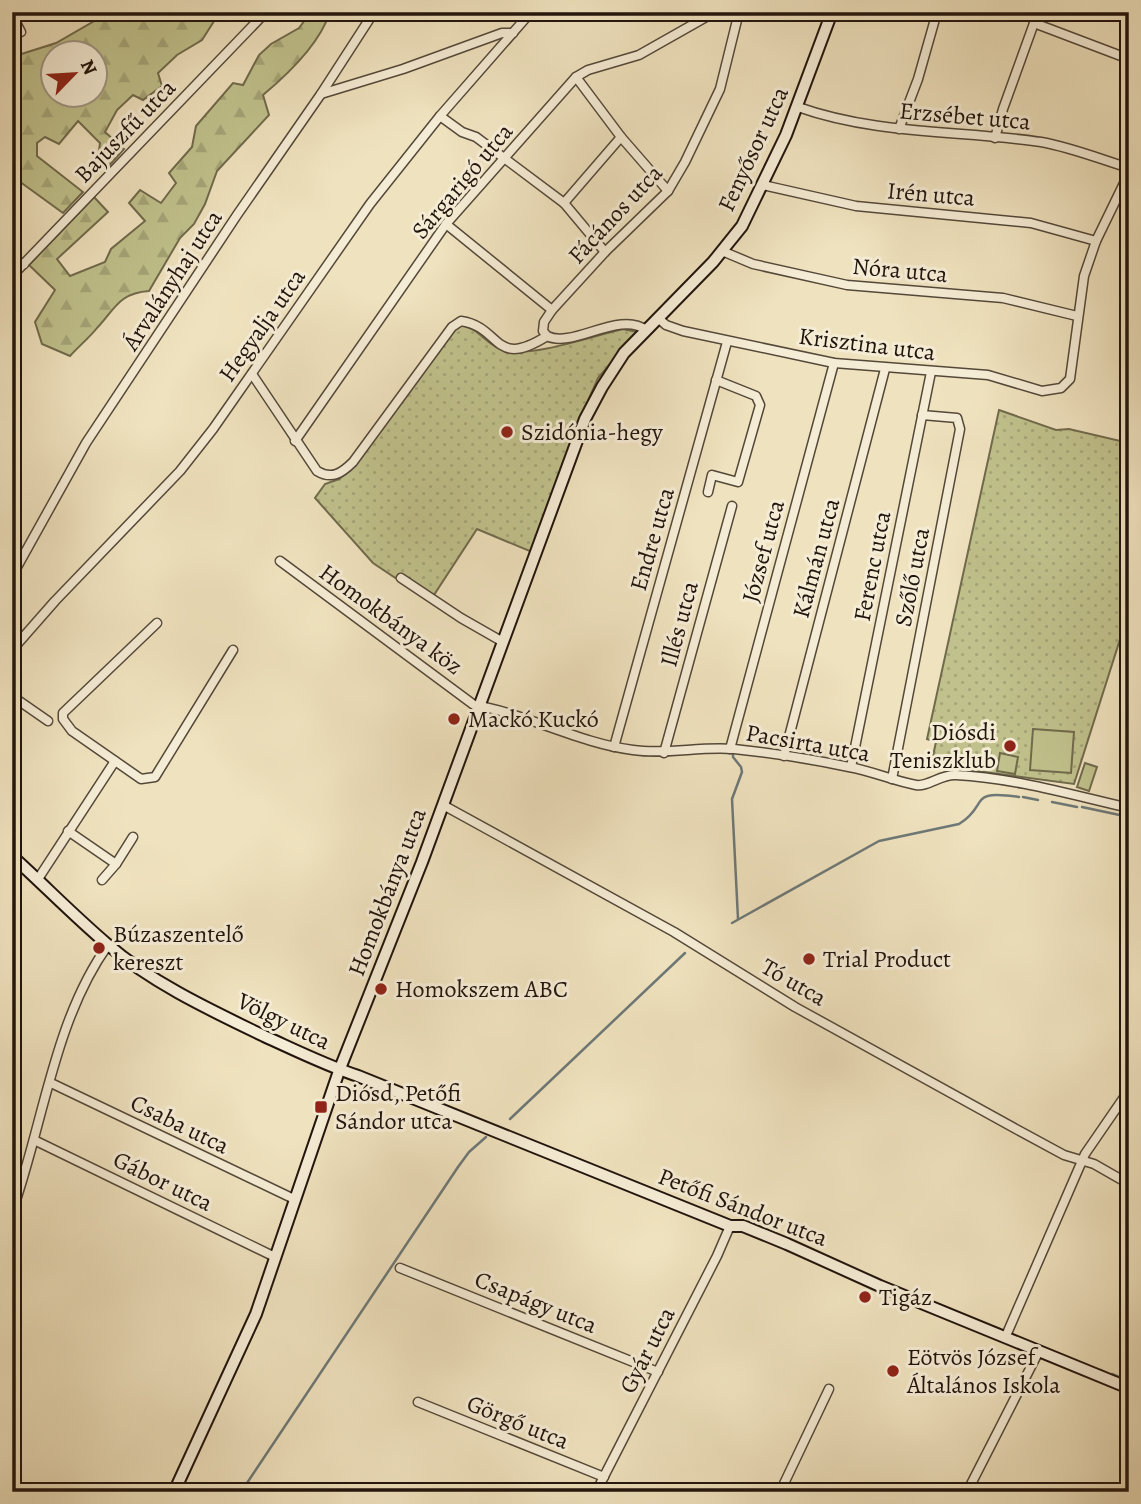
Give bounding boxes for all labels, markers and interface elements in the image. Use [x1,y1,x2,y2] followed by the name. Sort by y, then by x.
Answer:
[38,38,108,108] north arrow
[74,55,103,79] text: N
[67,72,183,190] street label: Bajuszfű utca
[710,81,796,217] street label: Fenyősor utca
[898,94,1033,138] street label: Erzsébet utca
[404,116,520,246] street label: Sárgarigó utca
[561,157,670,271] street label: Fácános utca
[886,174,977,214] street label: Irén utca
[114,203,230,357] street label: Árvalányhaj utca
[851,250,950,290] street label: Nóra utca
[211,261,313,388] street label: Hegyalja utca
[797,320,938,368] street label: Krisztina utca
[521,416,663,448] place label: Szidónia-hegy
[499,424,515,440] marker: Szidónia-hegy
[622,483,682,594] street label: Endre utca
[785,494,848,622] street label: Kálmán utca
[734,495,792,606] street label: József utca
[846,507,899,624] street label: Ferenc utca
[887,524,937,629] street label: Szőlő utca
[313,556,469,682] street label: Homokbánya köz
[652,577,706,670] street label: Illés utca
[468,703,599,735] place label: Mackó Kuckó
[446,711,462,727] marker: Mackó Kuckó
[743,716,873,770] street label: Pacsirta utca
[890,716,996,776] place label: Diósdi Teniszklub
[1002,738,1018,754] marker: Diósdi Teniszklub
[340,803,434,981] street label: Homokbánya utca
[113,918,244,978] place label: Búzaszentelő kereszt
[91,940,107,956] marker: Búzaszentelő kereszt
[823,943,951,975] place label: Trial Product
[756,951,833,1014] street label: Tó utca
[801,951,817,967] marker: Trial Product
[395,973,568,1005] place label: Homokszem ABC
[373,981,389,997] marker: Homokszem ABC
[231,984,337,1058] street label: Völgy utca
[335,1077,461,1137] place label: Diósd, Petőfi Sándor utca
[125,1086,235,1162] street label: Csaba utca
[313,1099,329,1115] marker: Diósd, Petőfi Sándor utca
[108,1143,219,1219] street label: Gábor utca
[654,1160,833,1254] street label: Petőfi Sándor utca
[470,1263,603,1341] street label: Csapágy utca
[879,1281,932,1313] place label: Tigáz
[857,1289,873,1305] marker: Tigáz
[612,1301,683,1399] street label: Gyár utca
[906,1341,1061,1401] place label: Eötvös József Általános Iskola
[885,1363,901,1379] marker: Eötvös József Általános Iskola
[462,1387,575,1457] street label: Görgő utca

